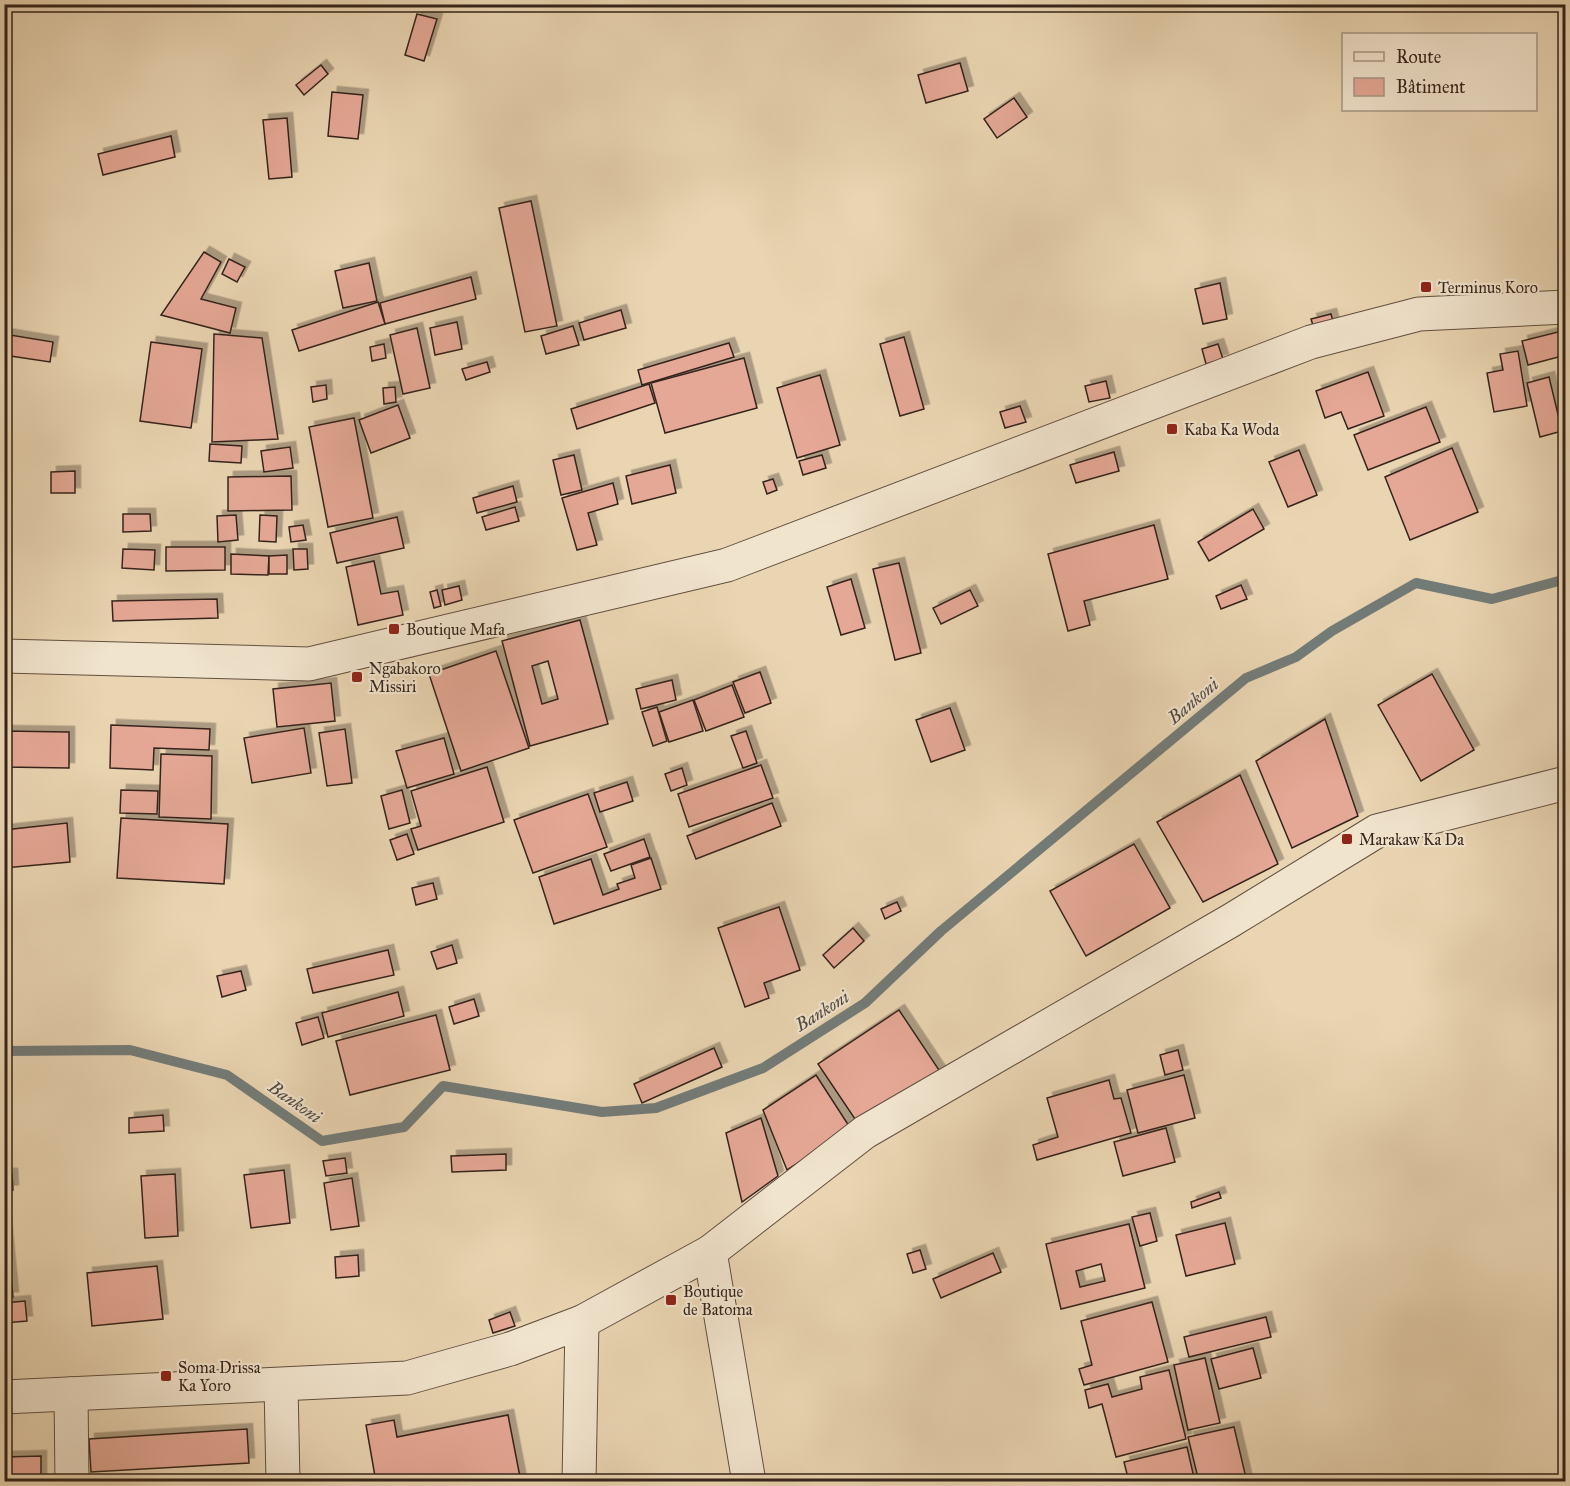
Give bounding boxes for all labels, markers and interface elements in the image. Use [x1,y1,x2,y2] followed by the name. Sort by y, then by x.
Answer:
[1342,33,1537,111] legend
[1396,46,1441,68] text: Route
[1396,76,1466,98] text: Bâtiment
[1438,278,1538,297] place label: Terminus Koro
[1419,280,1433,294] marker: Terminus Koro
[1184,420,1279,439] place label: Kaba Ka Woda
[1165,422,1179,436] marker: Kaba Ka Woda
[406,620,505,640] place label: Boutique Mafa
[387,622,401,636] marker: Boutique Mafa
[369,659,441,696] place label: Ngabakoro Missiri
[350,670,364,684] marker: Ngabakoro Missiri
[1162,673,1223,729] water label: Bankoni
[1359,830,1464,849] place label: Marakaw Ka Da
[1340,832,1354,846] marker: Marakaw Ka Da
[790,986,853,1037] water label: Bankoni
[263,1075,326,1128] water label: Bankoni
[683,1282,753,1319] place label: Boutique de Batoma
[664,1293,678,1307] marker: Boutique de Batoma
[178,1358,261,1395] place label: Soma Drissa Ka Yoro
[159,1369,173,1383] marker: Soma Drissa Ka Yoro

